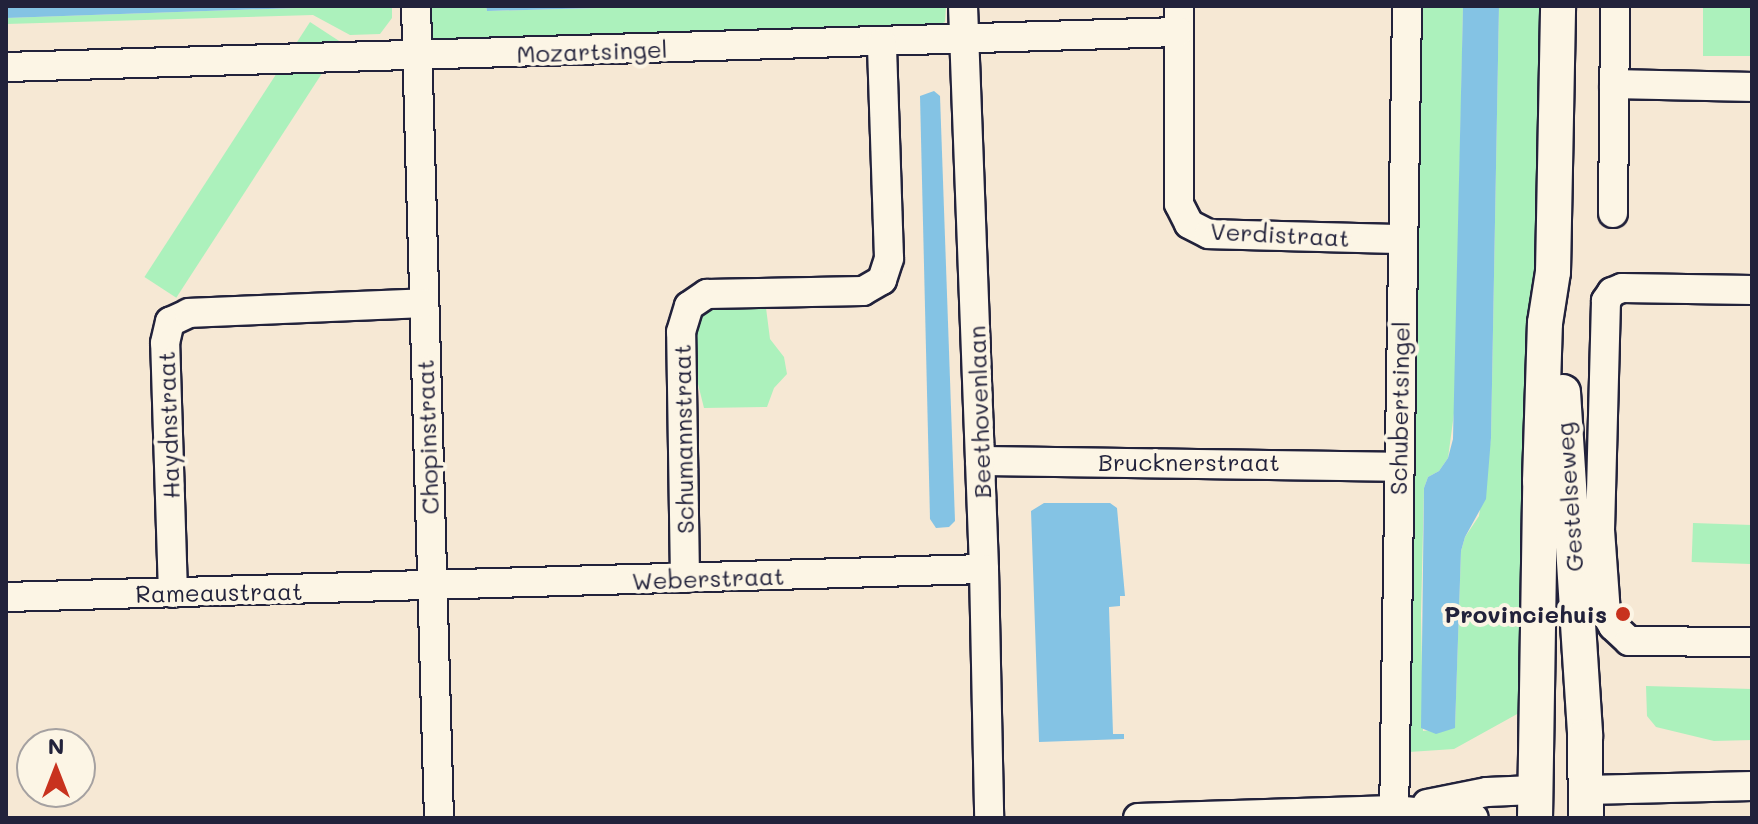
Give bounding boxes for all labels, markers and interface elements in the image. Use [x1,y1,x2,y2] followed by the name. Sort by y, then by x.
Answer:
[516,34,668,68] street label: Mozartsingel
[1210,216,1350,252] street label: Verdistraat
[1383,321,1415,495] street label: Schubertsingel
[962,325,996,499] street label: Beethovenlaan
[667,344,699,534] street label: Schumannstraat
[151,351,185,499] street label: Haydnstraat
[410,359,444,515] street label: Chopinstraat
[1549,421,1589,573] street label: Gestelseweg
[1098,448,1280,476] street label: Brucknerstraat
[631,561,785,595] street label: Weberstraat
[135,576,303,608] street label: Rameaustraat
[1444,600,1607,628] place label: Provinciehuis
[1614,605,1632,623] marker: Provinciehuis
[16,728,96,808] north arrow
[48,731,64,760] text: N

